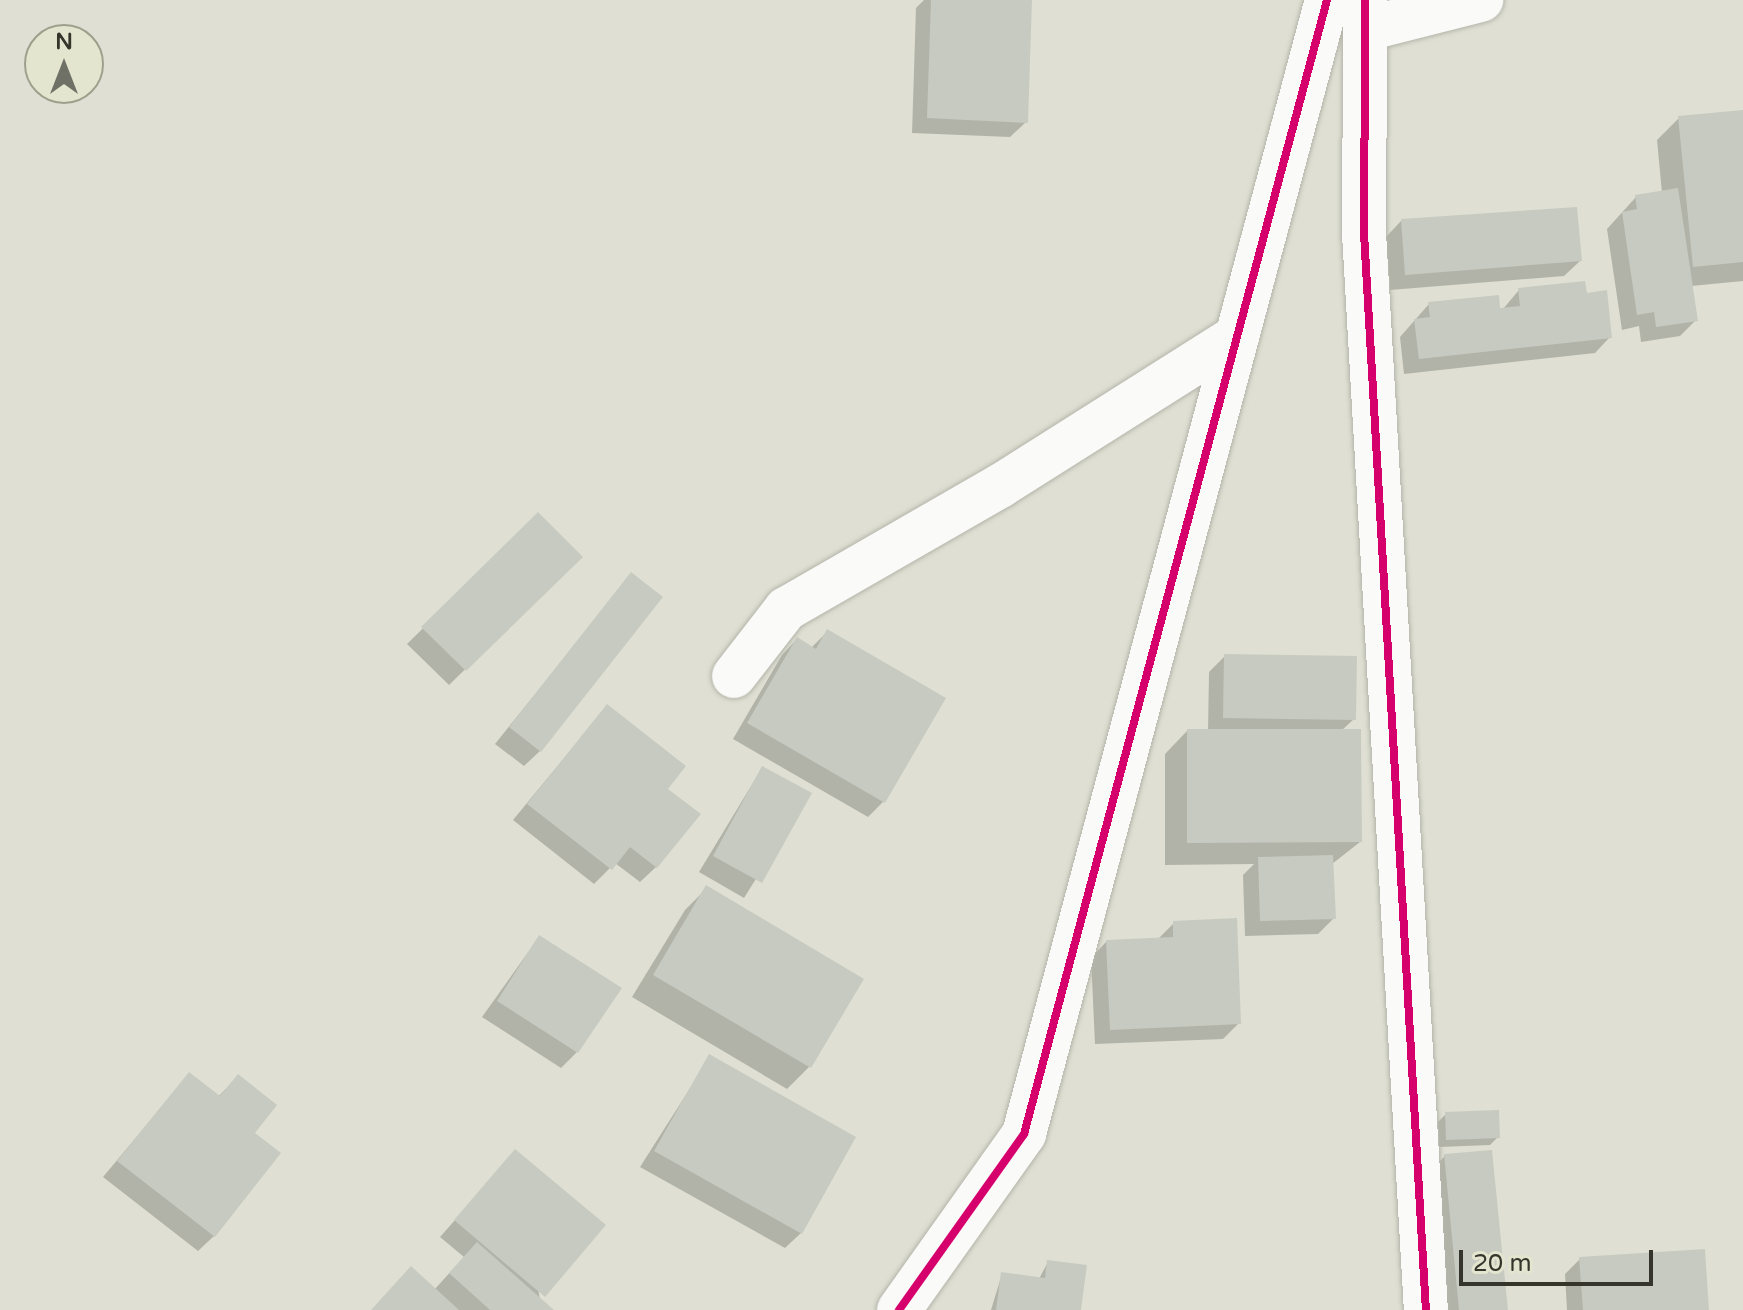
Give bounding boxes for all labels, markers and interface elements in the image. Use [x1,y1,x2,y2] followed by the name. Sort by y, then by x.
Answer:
[24,24,104,104] north arrow
[55,29,73,55] text: N
[1463,1234,1657,1284] scale bar
[1473,1249,1531,1278] text: 20 m

